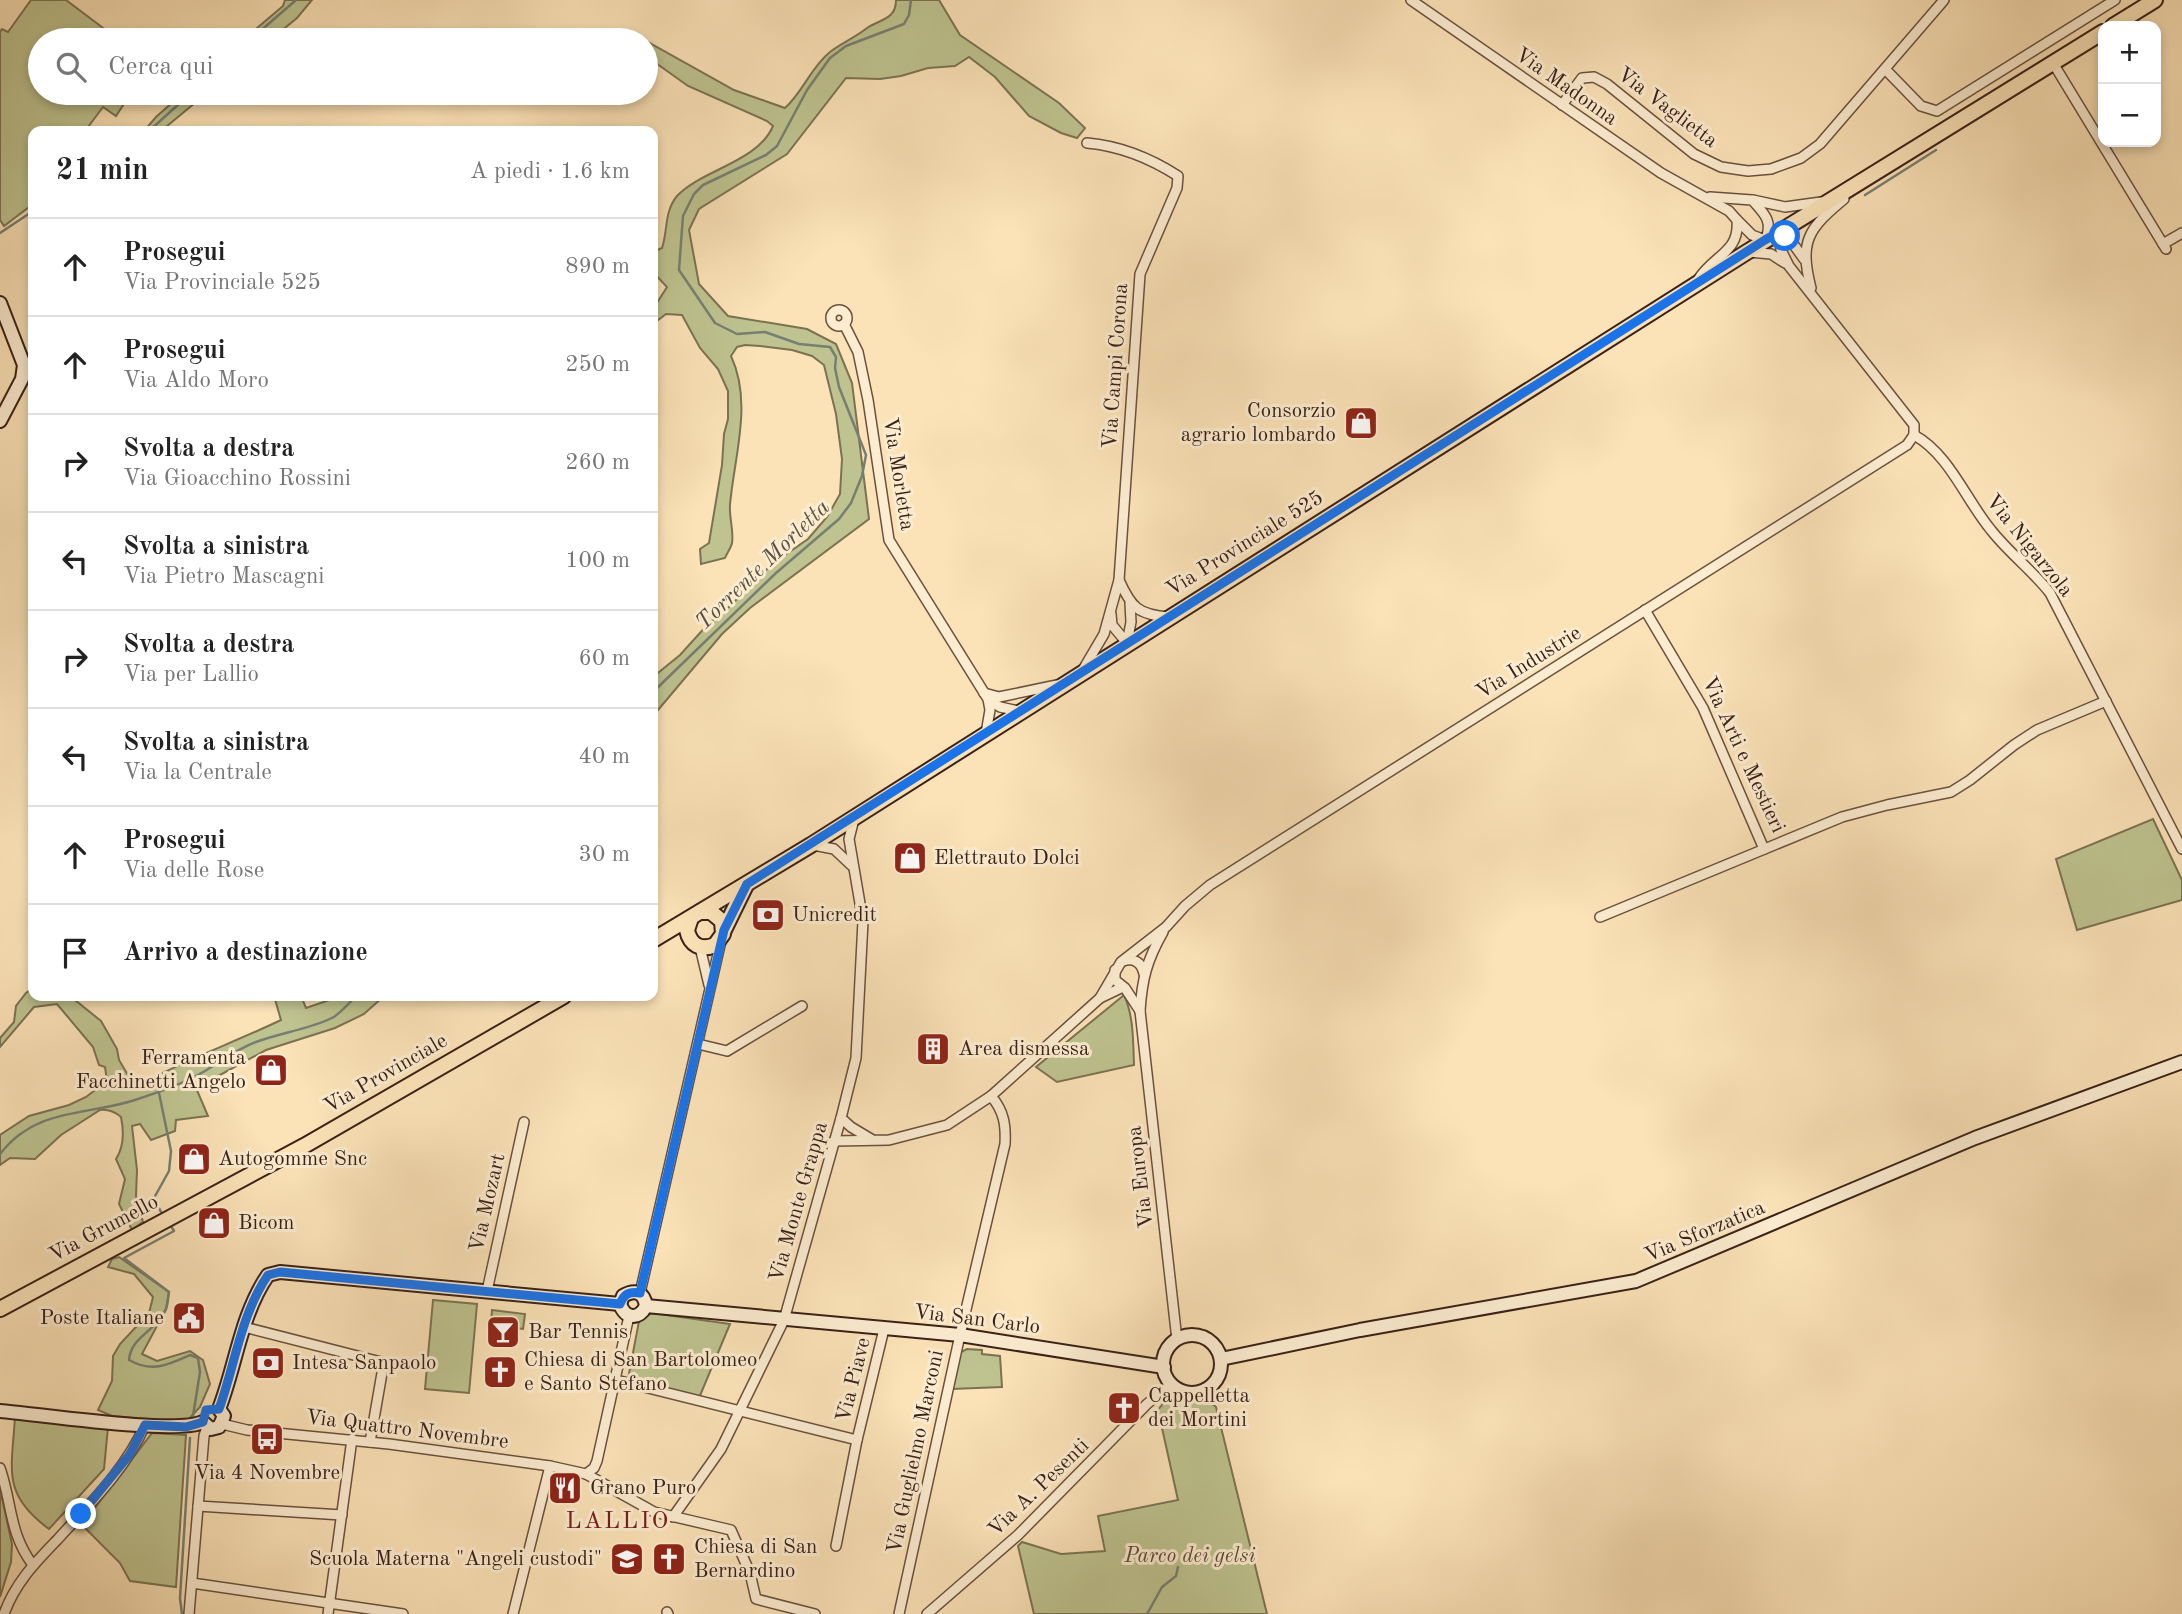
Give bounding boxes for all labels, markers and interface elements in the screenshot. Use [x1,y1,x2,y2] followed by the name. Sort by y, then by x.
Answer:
[2098,21,2161,147] map controls
[2098,21,2161,84] button: +
[28,28,658,105] search box
[1511,44,1621,130] street label: Via Madonna
[52,48,90,86] icon: search
[108,54,213,80] text: Cerca qui
[1613,64,1721,152] street label: Via Vaglietta
[2098,84,2161,147] button: −
[56,156,149,186] text: 21 min
[470,160,630,183] text: A piedi · 1.6 km
[1769,220,1800,251] route start
[123,240,226,266] text: Prosegui
[56,248,94,286] icon: ahead
[565,255,630,278] text: 890 m
[123,271,321,294] text: Via Provinciale 525
[1100,282,1132,450] street label: Via Campi Corona
[123,338,226,364] text: Prosegui
[56,346,94,384] icon: ahead
[565,353,630,376] text: 250 m
[123,369,269,392] text: Via Aldo Moro
[1181,401,1336,446] place label: Consorzio agrario lombardo
[1342,404,1380,442] shop icon: Consorzio agrario lombardo
[879,416,917,532] street label: Via Morletta
[123,436,294,462] text: Svolta a destra
[56,444,94,482] icon: right
[565,451,630,474] text: 260 m
[123,467,351,490] text: Via Gioacchino Rossini
[1163,487,1327,601] street label: Via Provinciale 525
[1981,491,2077,601] street label: Via Nigarzola
[692,495,834,635] water label: Torrente Morletta
[123,534,309,560] text: Svolta a sinistra
[56,542,94,580] icon: left
[565,549,630,572] text: 100 m
[123,565,325,588] text: Via Pietro Mascagni
[1473,622,1585,704] street label: Via Industrie
[123,632,294,658] text: Svolta a destra
[56,640,94,678] icon: right
[579,647,630,670] text: 60 m
[123,663,259,686] text: Via per Lallio
[1698,674,1788,836] street label: Via Arti e Mestieri
[123,730,309,756] text: Svolta a sinistra
[56,738,94,776] icon: left
[579,745,630,768] text: 40 m
[123,761,272,784] text: Via la Centrale
[123,828,226,854] text: Prosegui
[56,836,94,874] icon: ahead
[891,839,929,877] shop icon: Elettrauto Dolci
[579,843,630,866] text: 30 m
[934,848,1080,869] place label: Elettrauto Dolci
[123,859,264,882] text: Via delle Rose
[749,896,787,934] bank icon: Unicredit
[792,905,877,926] place label: Unicredit
[56,934,94,972] icon: arrive
[123,940,368,966] text: Arrivo a destinazione
[321,1030,451,1118] street label: Via Provinciale
[914,1030,952,1068] building icon: Area dismessa
[958,1039,1089,1060] place label: Area dismessa
[76,1048,246,1093] place label: Ferramenta Facchinetti Angelo
[252,1051,290,1089] shop icon: Ferramenta Facchinetti Angelo
[766,1119,832,1285] street label: Via Monte Grappa
[1124,1125,1158,1229] street label: Via Europa
[175,1140,213,1178] shop icon: Autogomme Snc
[218,1149,367,1170] place label: Autogomme Snc
[466,1152,510,1254] street label: Via Mozart
[46,1192,162,1266] street label: Via Grumello
[1642,1197,1768,1267] street label: Via Sforzatica
[195,1204,233,1242] shop icon: Bicom
[238,1213,294,1234] place label: Bicom
[170,1299,208,1337] public building icon: Poste Italiane
[913,1302,1041,1338] street label: Via San Carlo
[40,1308,164,1329] place label: Poste Italiane
[484,1313,522,1351] bar icon: Bar Tennis
[528,1322,628,1343] place label: Bar Tennis
[833,1335,875,1425] street label: Via Piave
[249,1344,287,1382] bank icon: Intesa Sanpaolo
[884,1348,948,1556] street label: Via Guglielmo Marconi
[524,1350,757,1395] place label: Chiesa di San Bartolomeo e Santo Stefano
[292,1353,436,1374] place label: Intesa Sanpaolo
[481,1353,519,1391] church icon: Chiesa di San Bartolomeo e Santo Stefano
[1148,1386,1250,1431] place label: Cappelletta dei Mortini
[1105,1389,1143,1427] church icon: Cappelletta dei Mortini
[304,1407,510,1453] street label: Via Quattro Novembre
[248,1420,286,1458] bus stop icon: Via 4 Novembre
[985,1435,1093,1541] street label: Via A. Pesenti
[194,1463,340,1484] place label: Via 4 Novembre
[546,1469,584,1507] restaurant icon: Grano Puro
[590,1478,696,1499] place label: Grano Puro
[65,1498,96,1529] route end
[566,1510,670,1534] district label: LALLIO
[694,1537,817,1582] place label: Chiesa di San Bernardino
[608,1540,646,1578] school or university icon: Scuola Materna "Angeli custodi"
[650,1540,688,1578] church icon: Chiesa di San Bernardino
[1124,1546,1255,1567] park label: Parco dei gelsi
[309,1549,602,1570] place label: Scuola Materna "Angeli custodi"

